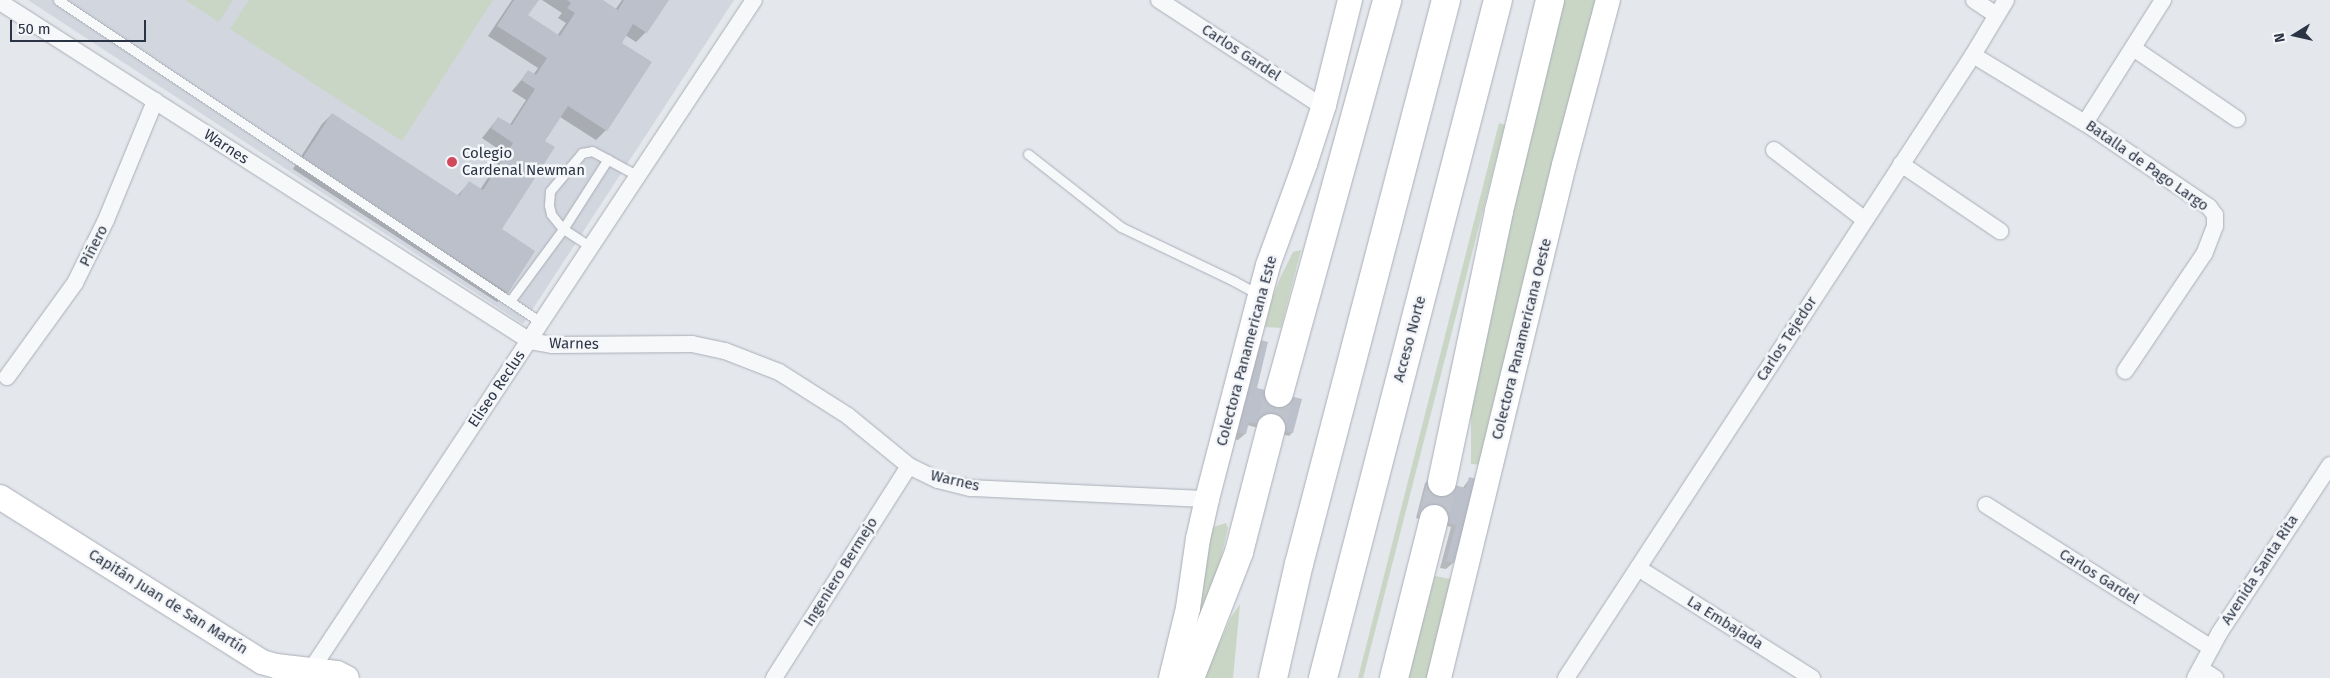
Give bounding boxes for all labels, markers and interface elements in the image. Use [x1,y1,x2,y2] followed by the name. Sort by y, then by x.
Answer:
[12,10,149,42] scale bar
[2270,10,2320,60] north arrow
[18,20,51,38] text: 50 m
[1198,21,1284,85] street label: Carlos Gardel
[2271,32,2289,44] text: N
[2082,117,2212,215] street label: Batalla de Pago Largo
[200,126,252,168] street label: Warnes
[462,144,585,179] place label: Colegio Cardenal Newman
[446,156,458,168] marker: Colegio Cardenal Newman
[76,222,112,270] street label: Piñero
[1488,236,1556,442] street label: Colectora Panamericana Oeste
[1213,254,1281,448] street label: Colectora Panamericana Este
[1753,293,1821,385] street label: Carlos Tejedor
[1390,294,1430,384] street label: Acceso Norte
[549,335,599,353] street label: Warnes
[465,347,529,431] street label: Eliseo Reclus
[929,467,981,495] street label: Warnes
[2218,512,2302,628] street label: Avenida Santa Rita
[800,514,882,630] street label: Ingeniero Bermejo
[2056,545,2142,609] street label: Carlos Gardel
[85,546,251,658] street label: Capitán Juan de San Martín
[1684,592,1766,654] street label: La Embajada

